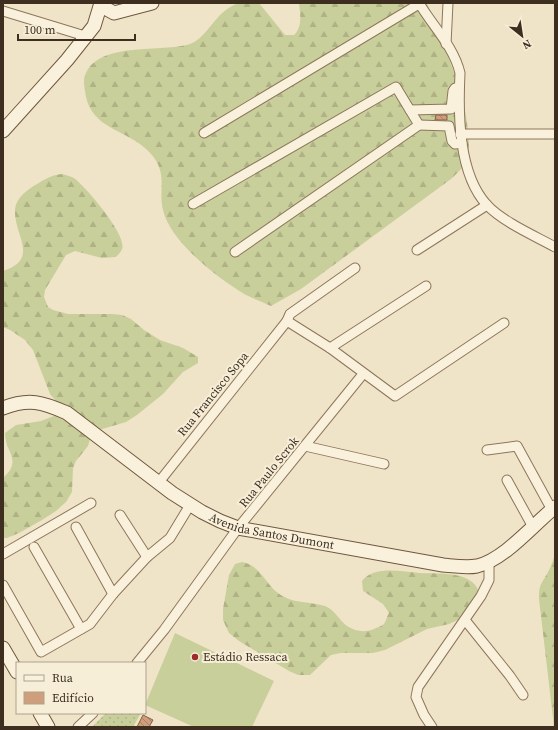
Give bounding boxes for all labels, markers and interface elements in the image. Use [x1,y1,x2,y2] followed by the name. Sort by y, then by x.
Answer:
[18,16,135,42] scale bar
[502,16,542,56] north arrow
[24,22,56,38] text: 100 m
[520,36,534,53] text: N
[174,348,253,440] street label: Rua Francisco Sopa
[236,433,303,511] street label: Rua Paulo Scrok
[207,509,335,553] street label: Avenida Santos Dumont
[203,649,288,665] place label: Estádio Ressaca
[190,652,200,662] marker: Estádio Ressaca
[16,662,146,714] legend
[52,670,74,686] text: Rua
[52,690,94,706] text: Edifício

